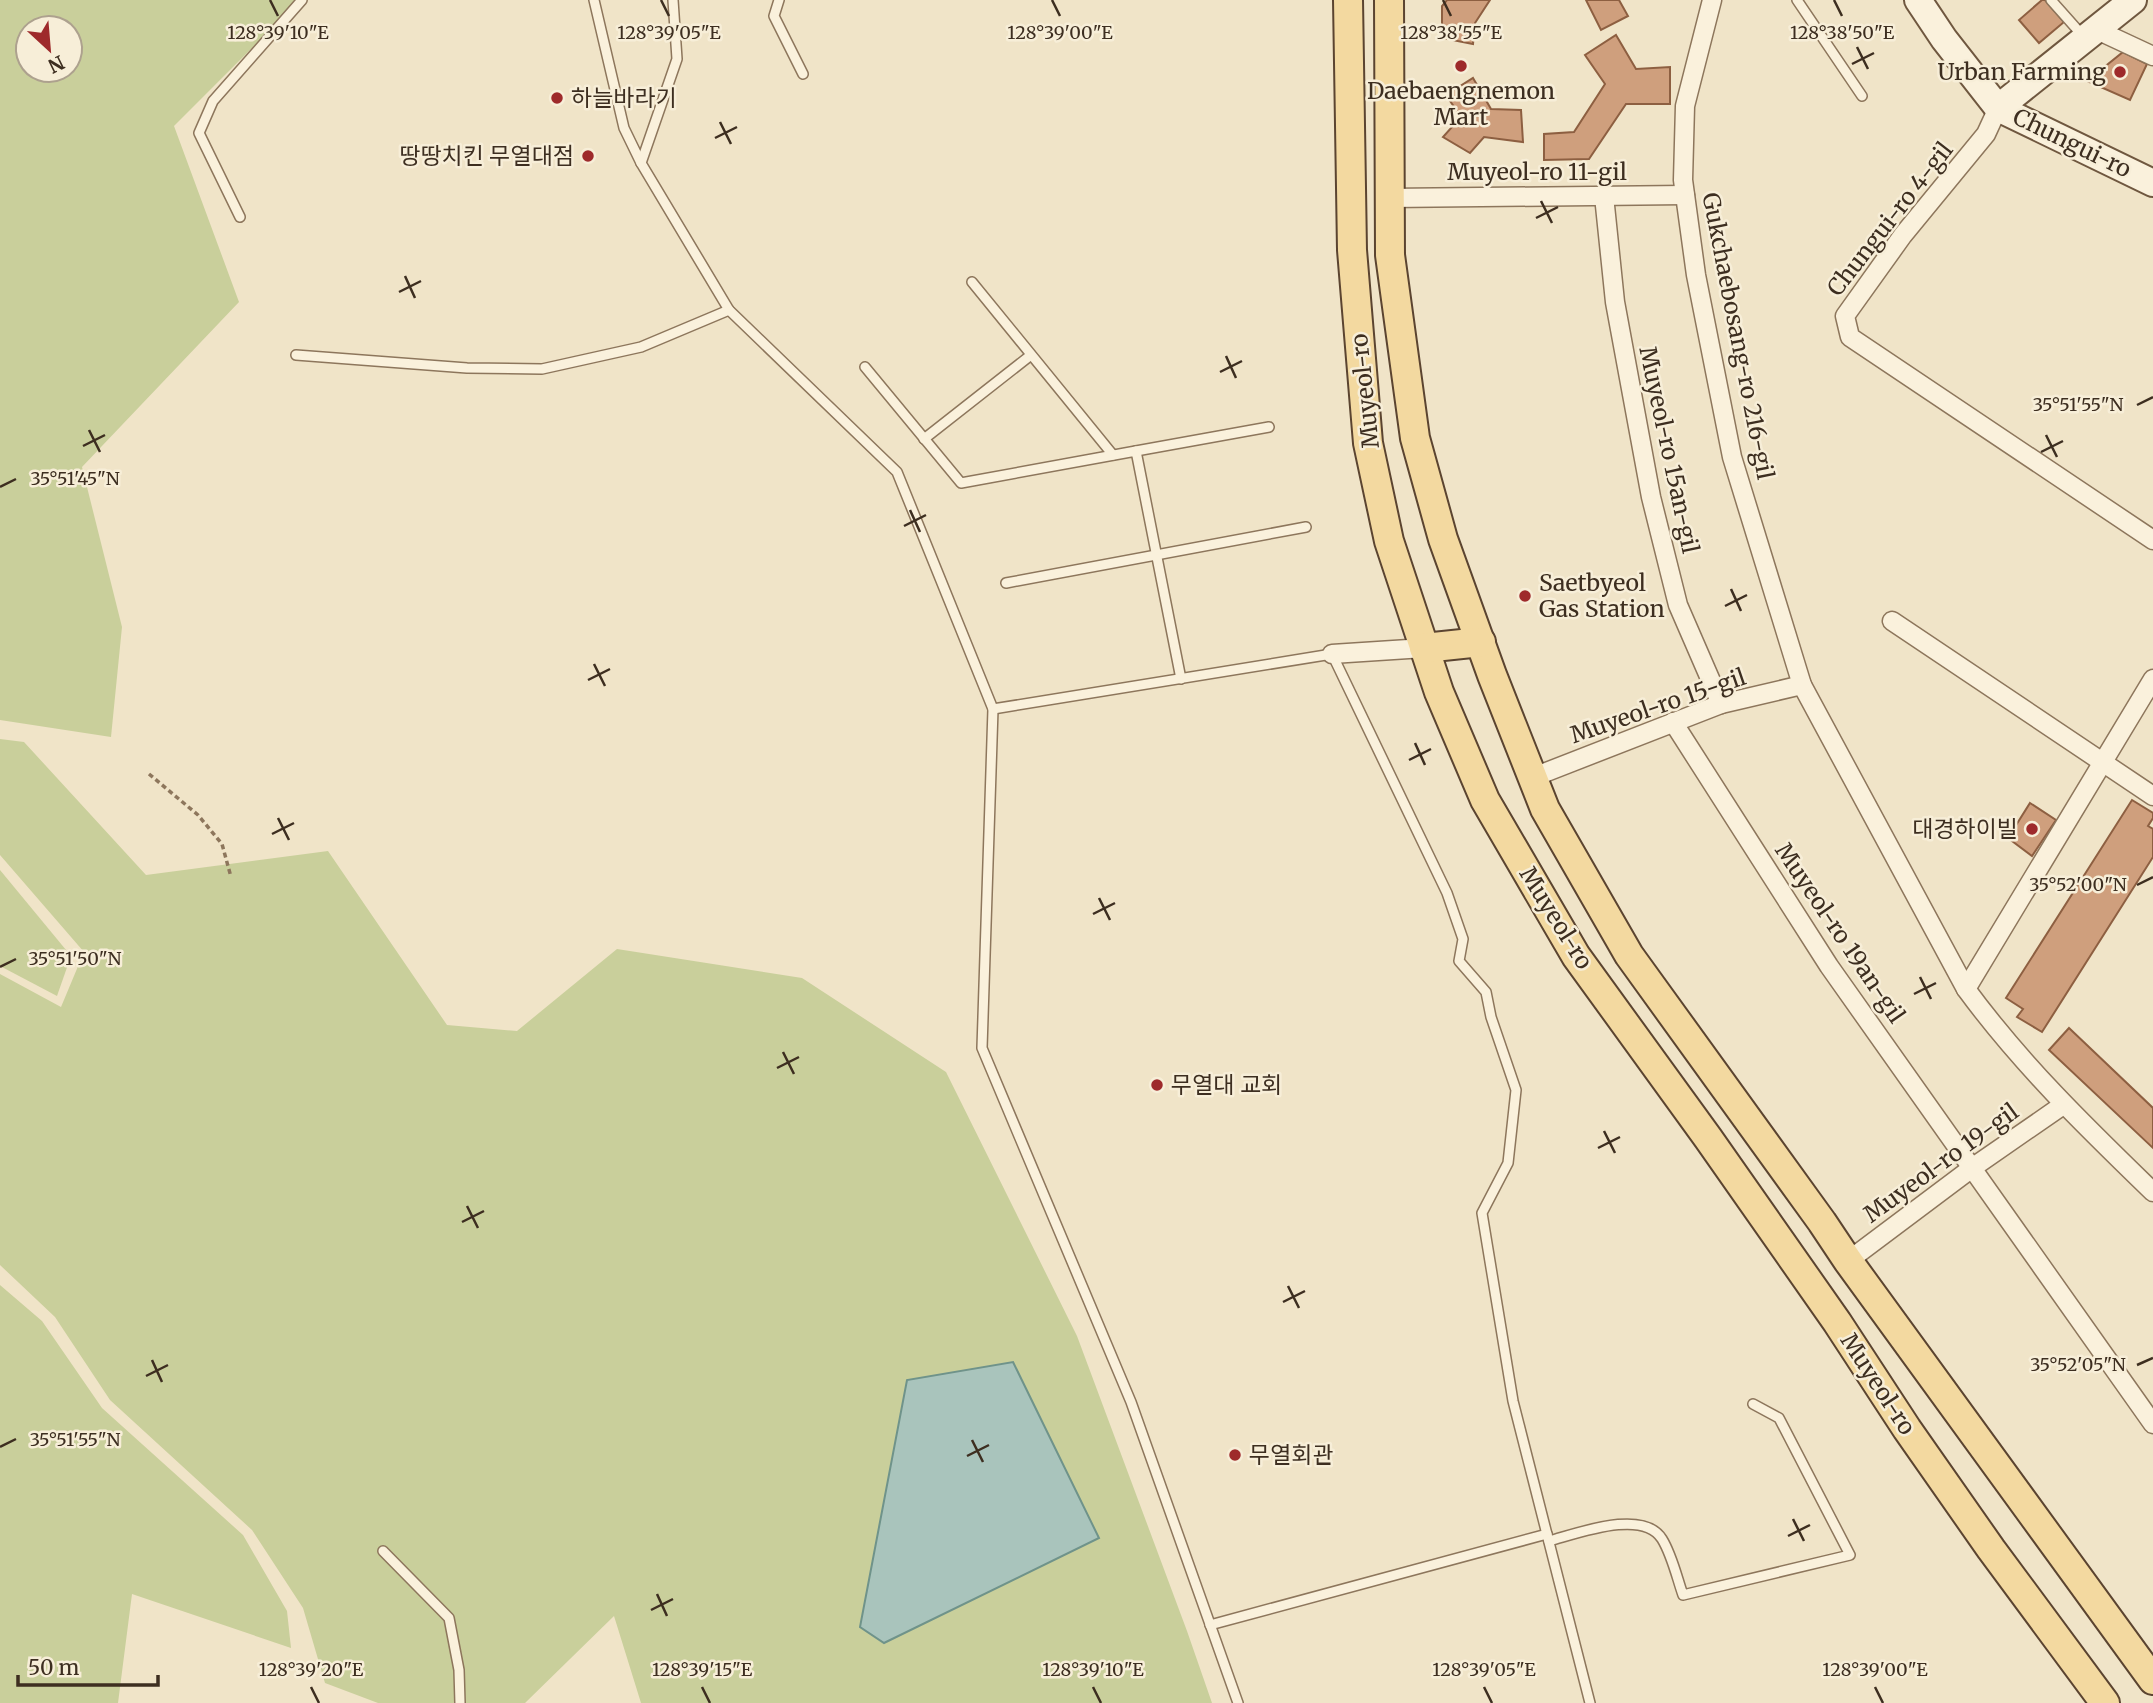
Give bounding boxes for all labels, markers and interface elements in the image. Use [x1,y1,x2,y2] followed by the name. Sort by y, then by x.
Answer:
[14,14,84,84] north arrow
[227,21,329,44] text: 128°39'10"E
[617,21,721,44] text: 128°39'05"E
[1007,21,1113,44] text: 128°39'00"E
[1400,21,1503,44] text: 128°38'55"E
[1790,21,1895,44] text: 128°38'50"E
[44,50,68,78] text: N
[1938,57,2106,86] place label: Urban Farming
[1453,58,1469,74] marker: Daebaengnemon Mart
[2112,64,2128,80] marker: Urban Farming
[1367,76,1555,131] place label: Daebaengnemon Mart
[571,83,677,112] place label: 하늘바라기
[549,90,565,106] marker: 하늘바라기
[2008,101,2136,184] street label: Chungui-ro
[1820,136,1959,301] street label: Chungui-ro 4-gil
[399,141,574,170] place label: 땅땅치킨 무열대점
[580,148,596,164] marker: 땅땅치킨 무열대점
[1447,157,1627,186] street label: Muyeol-ro 11-gil
[1696,190,1781,482] street label: Gukchaebosang-ro 216-gil
[1344,332,1385,450] street label: Muyeol-ro
[1633,344,1706,556] street label: Muyeol-ro 15an-gil
[2033,393,2123,416] text: 35°51'55"N
[30,467,120,490] text: 35°51'45"N
[1539,568,1665,623] place label: Saetbyeol Gas Station
[1517,588,1533,604] marker: Saetbyeol Gas Station
[1566,662,1750,749] street label: Muyeol-ro 15-gil
[1912,814,2018,843] place label: 대경하이빌
[2024,821,2040,837] marker: 대경하이빌
[1769,837,1911,1028] street label: Muyeol-ro 19an-gil
[1514,861,1599,974] street label: Muyeol-ro
[2029,873,2127,896] text: 35°52'00"N
[29,947,121,970] text: 35°51'50"N
[1171,1070,1282,1099] place label: 무열대 교회
[1149,1077,1165,1093] marker: 무열대 교회
[1858,1097,2024,1228] street label: Muyeol-ro 19-gil
[1835,1327,1922,1440] street label: Muyeol-ro
[2030,1353,2126,1376] text: 35°52'05"N
[30,1428,120,1451] text: 35°51'55"N
[1249,1440,1334,1469] place label: 무열회관
[1227,1447,1243,1463] marker: 무열회관
[18,1644,158,1688] scale bar
[28,1654,79,1681] text: 50 m
[259,1658,364,1681] text: 128°39'20"E
[652,1658,753,1681] text: 128°39'15"E
[1042,1658,1144,1681] text: 128°39'10"E
[1432,1658,1536,1681] text: 128°39'05"E
[1822,1658,1928,1681] text: 128°39'00"E

